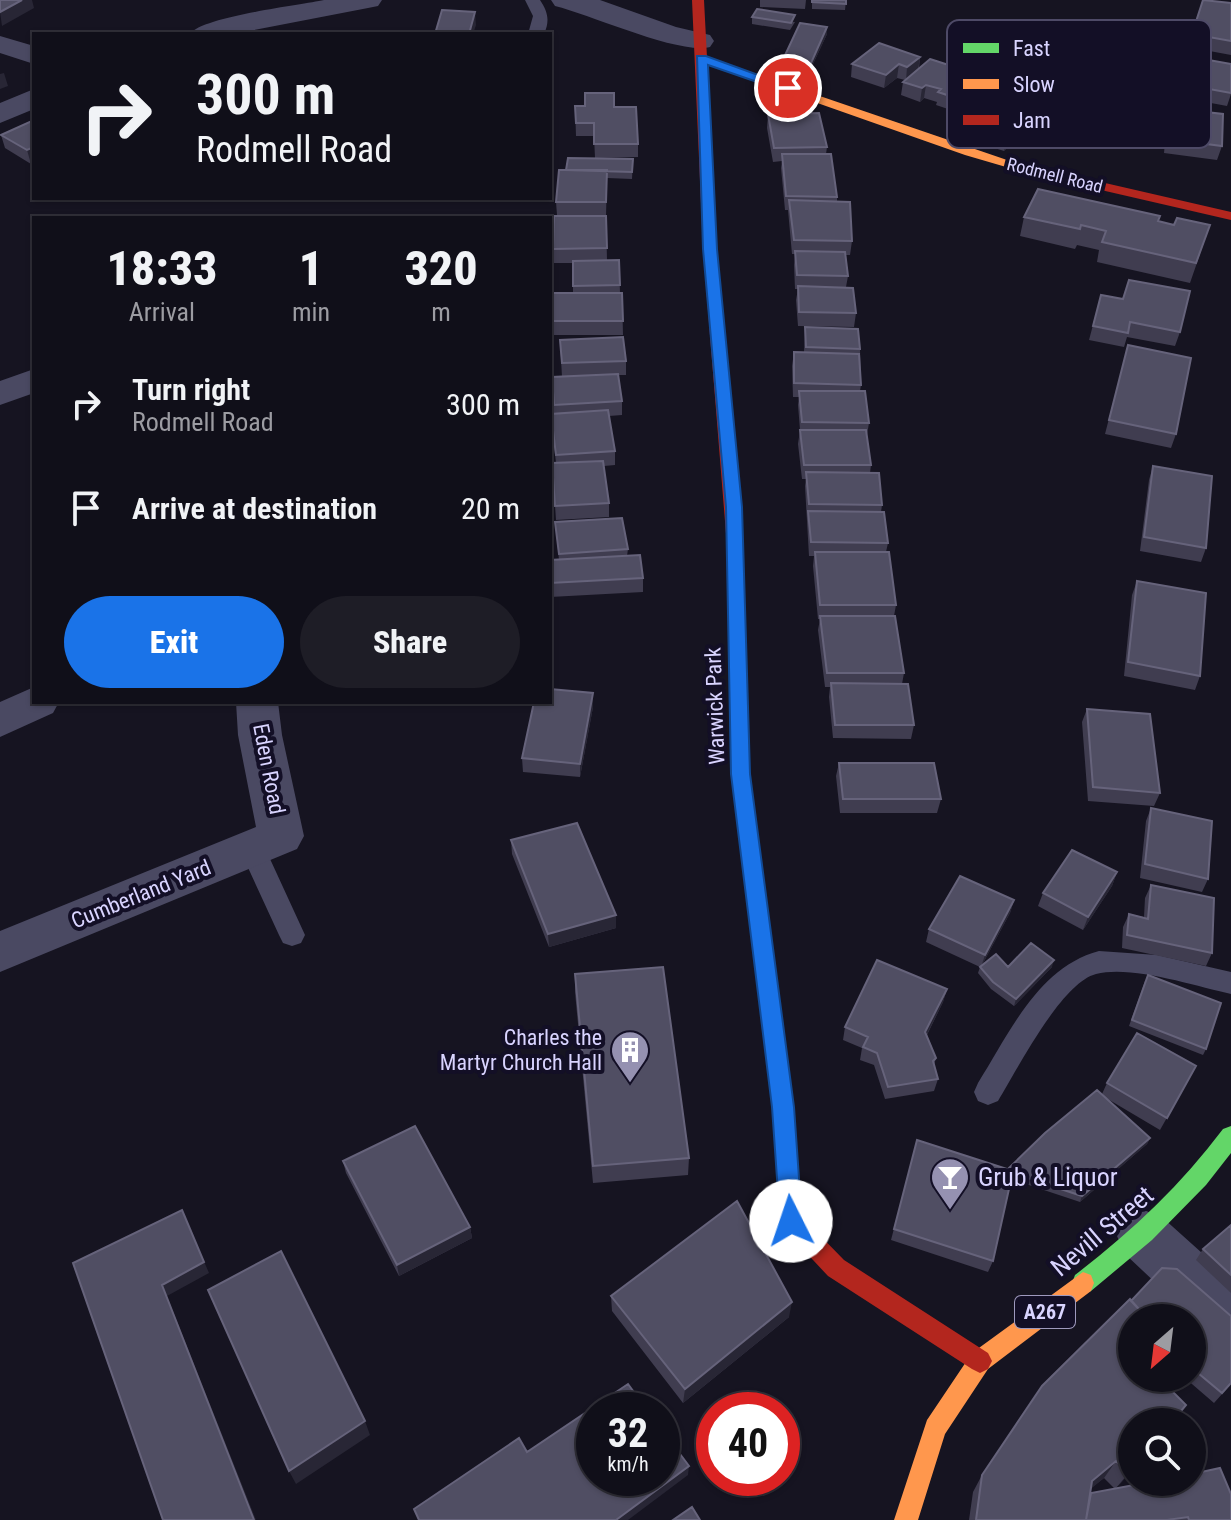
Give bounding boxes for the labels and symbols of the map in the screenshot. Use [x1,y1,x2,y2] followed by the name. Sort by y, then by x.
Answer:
[947,20,1211,148] legend
[1013,36,1050,61] text: Fast
[754,54,822,122] pin
[1013,72,1055,97] text: Slow
[1013,108,1051,133] text: Jam
[1005,153,1105,197] street label: Rodmell Road
[700,647,730,765] street label: Warwick Park
[248,722,290,816] street label: Eden Road
[67,855,215,933] street label: Cumberland Yard
[440,1025,602,1075] place label: Charles the Martyr Church Hall
[609,1029,651,1084] building icon: Charles the Martyr Church Hall
[929,1156,971,1211] bar icon: Grub & Liquor
[978,1162,1118,1192] place label: Grub & Liquor
[749,1179,833,1263] position arrow
[1045,1180,1159,1282] street label: Nevill Street
[1015,1296,1075,1328] road number: A267
[1118,1304,1206,1392] north arrow
[696,1392,800,1496] speed limit sign: 40

